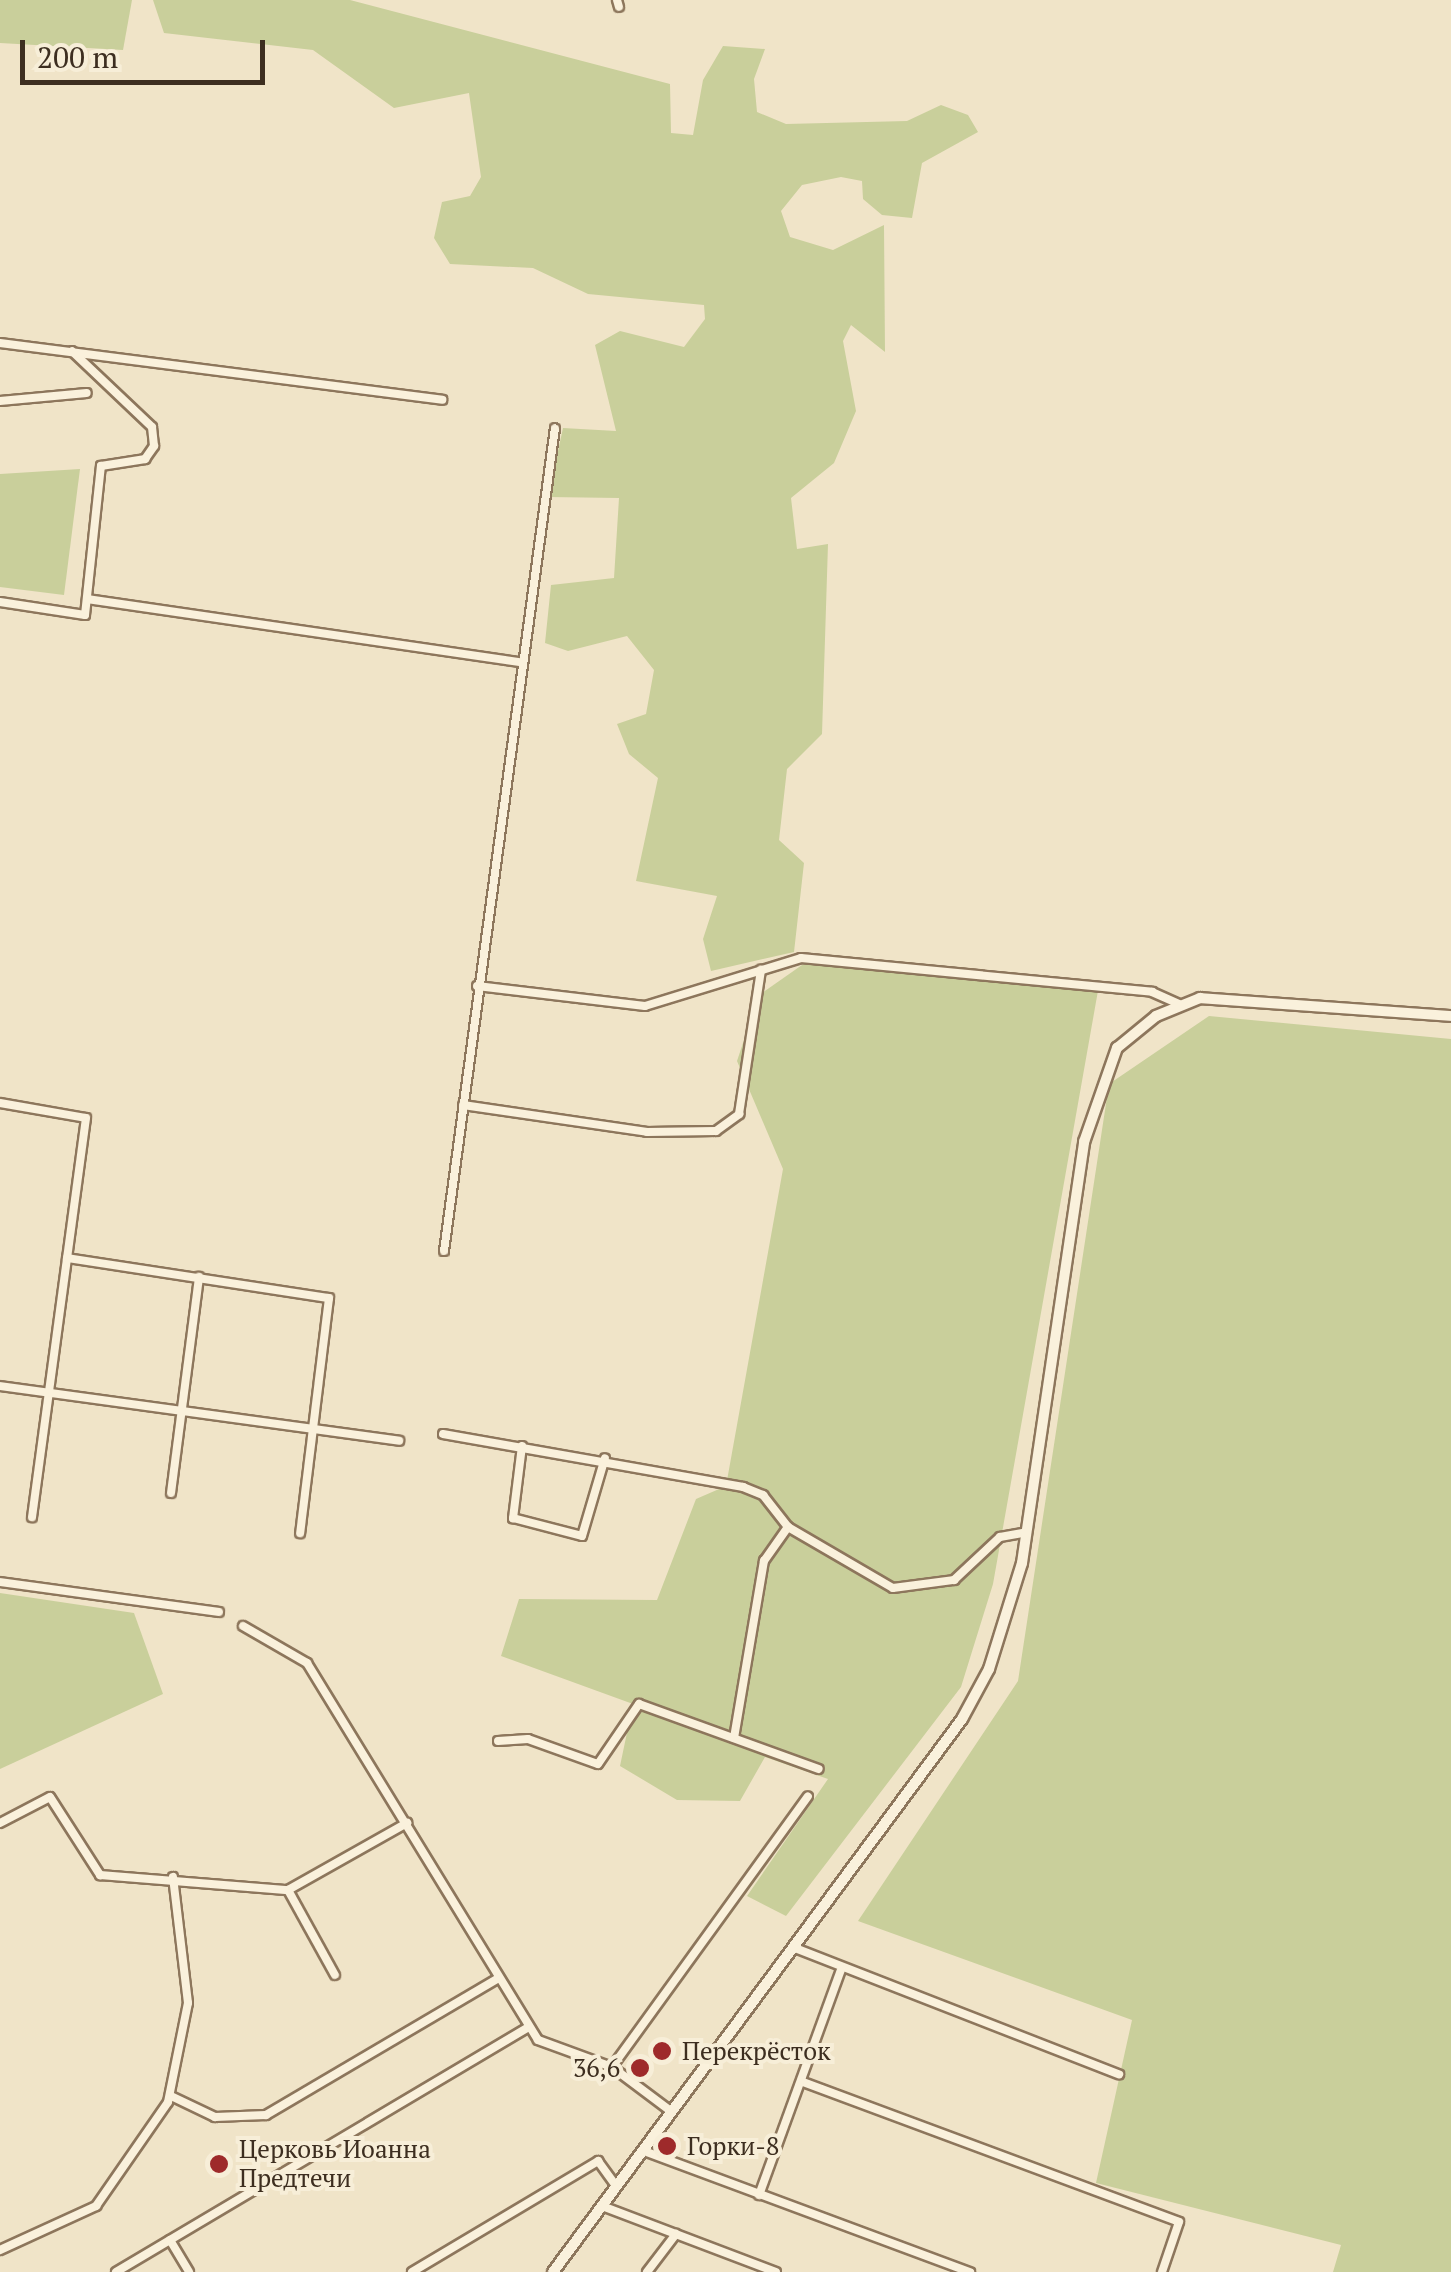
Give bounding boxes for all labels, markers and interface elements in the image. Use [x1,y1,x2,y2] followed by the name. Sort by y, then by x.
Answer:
[25,20,270,82] scale bar
[37,37,118,77] text: 200 m
[682,2036,830,2066] place label: Перекрёсток
[651,2040,673,2062] marker: Перекрёсток
[573,2053,620,2083] place label: 36,6
[629,2057,651,2079] marker: 36,6
[687,2131,779,2161] place label: Горки-8
[239,2135,431,2194] place label: Церковь Иоанна Предтечи
[656,2135,678,2157] marker: Горки-8
[208,2153,230,2175] marker: Церковь Иоанна Предтечи

